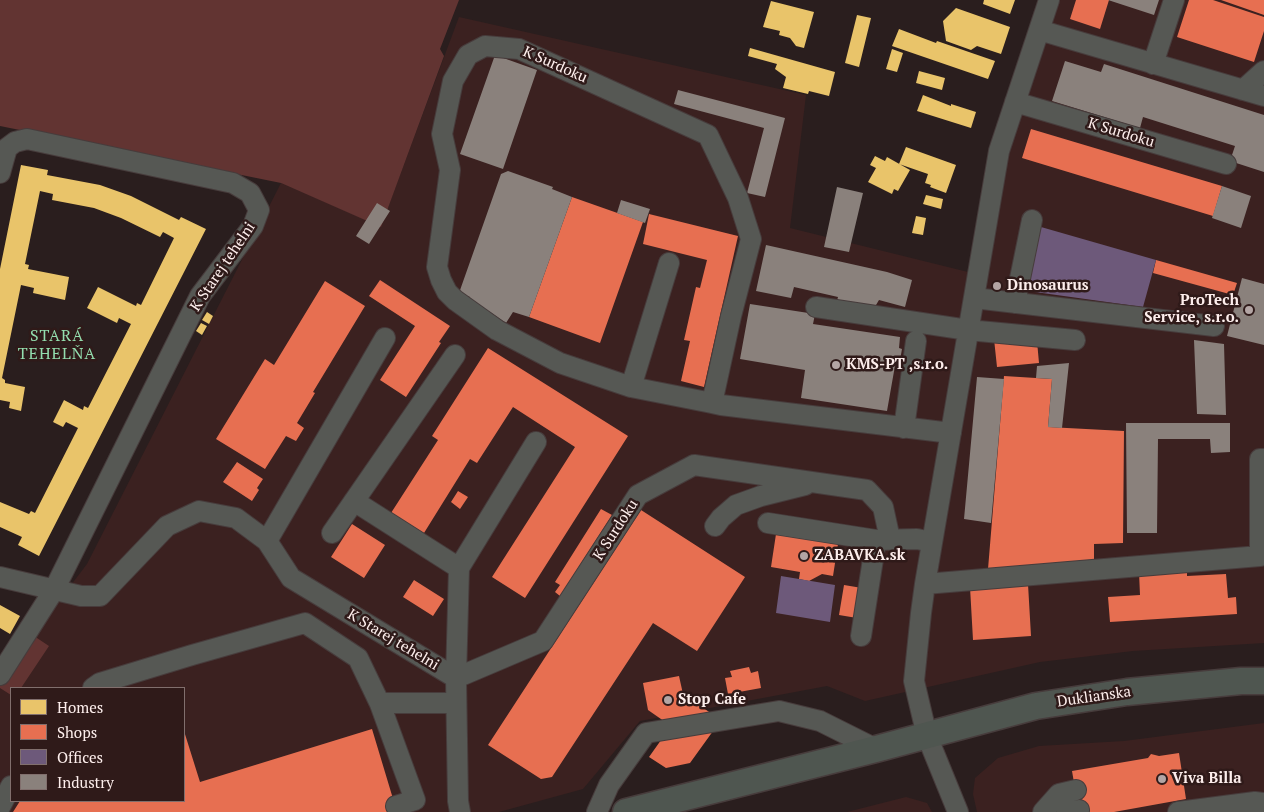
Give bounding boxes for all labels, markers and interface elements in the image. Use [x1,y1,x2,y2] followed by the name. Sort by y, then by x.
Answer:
[520,43,590,87] street label: K Surdoku
[1086,114,1156,152] street label: K Surdoku
[187,219,259,315] street label: K Starej tehelni
[1007,277,1089,295] place label: Dinosaurus
[991,280,1003,292] marker: Dinosaurus
[1144,292,1239,327] place label: ProTech Service, s.r.o.
[1243,304,1255,316] marker: ProTech Service, s.r.o.
[17,326,97,364] district label: STARÁ TEHELŇA
[846,356,948,374] place label: KMS-PT ,s.r.o.
[830,359,842,371] marker: KMS-PT ,s.r.o.
[590,496,642,564] street label: K Surdoku
[814,547,905,565] place label: ZABAVKA.sk
[798,550,810,562] marker: ZABAVKA.sk
[344,606,442,674] street label: K Starej tehelni
[1056,683,1132,711] street label: Duklianska
[10,687,185,802] legend
[678,691,746,709] place label: Stop Cafe
[662,694,674,706] marker: Stop Cafe
[57,697,103,717] text: Homes
[57,722,97,742] text: Shops
[57,747,103,767] text: Offices
[1172,770,1242,788] place label: Viva Billa
[57,772,114,792] text: Industry
[1156,773,1168,785] marker: Viva Billa

